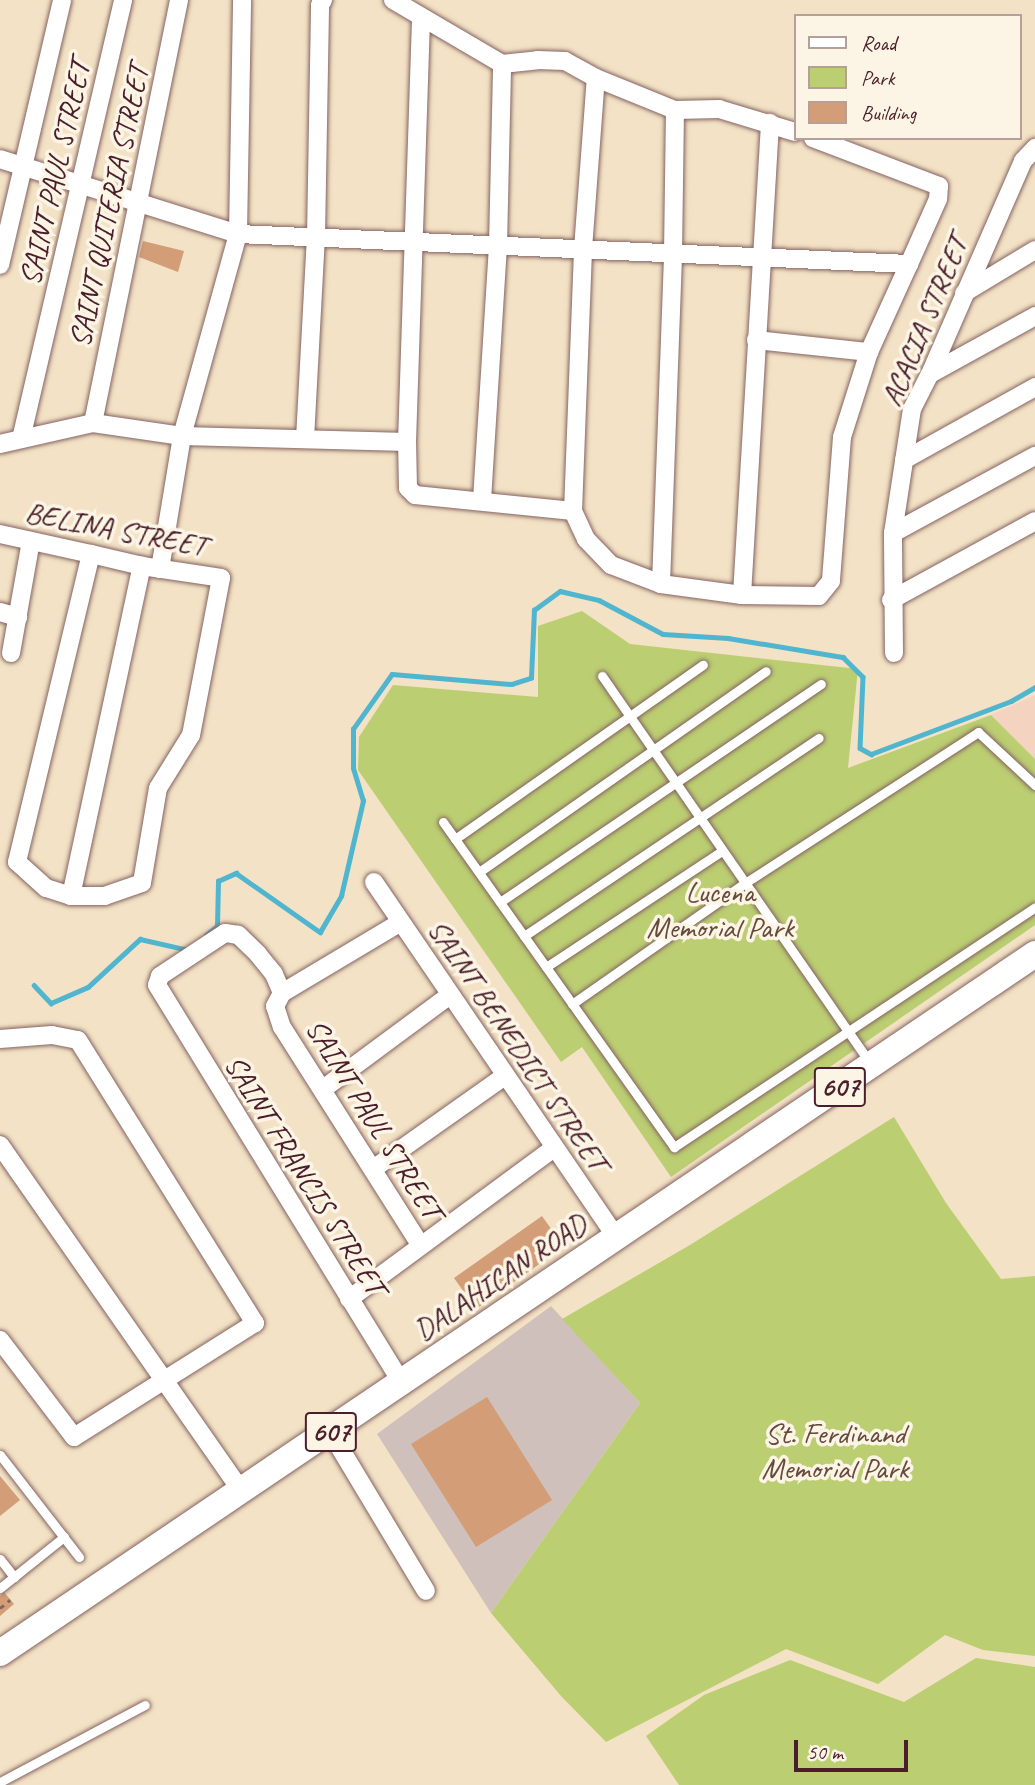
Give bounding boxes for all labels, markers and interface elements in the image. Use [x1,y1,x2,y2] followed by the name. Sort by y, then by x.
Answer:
[794,14,1021,140] legend
[861,30,896,56] text: Road
[12,57,98,289] street label: SAINT PAUL STREET
[61,62,157,350] street label: SAINT QUITERIA STREET
[861,65,894,91] text: Park
[861,100,916,126] text: Building
[872,231,976,411] street label: ACACIA STREET
[22,494,210,564] street label: BELINA STREET
[646,874,794,944] park label: Lucena Memorial Park
[420,912,616,1178] street label: SAINT BENEDICT STREET
[298,1012,450,1226] street label: SAINT PAUL STREET
[217,1048,393,1302] street label: SAINT FRANCIS STREET
[814,1062,866,1112] road number: 607
[406,1205,594,1349] street label: DALAHICAN ROAD
[305,1408,357,1456] road number: 607
[761,1415,909,1486] park label: St. Ferdinand Memorial Park
[797,1726,911,1770] scale bar
[807,1739,843,1765] text: 50 m

